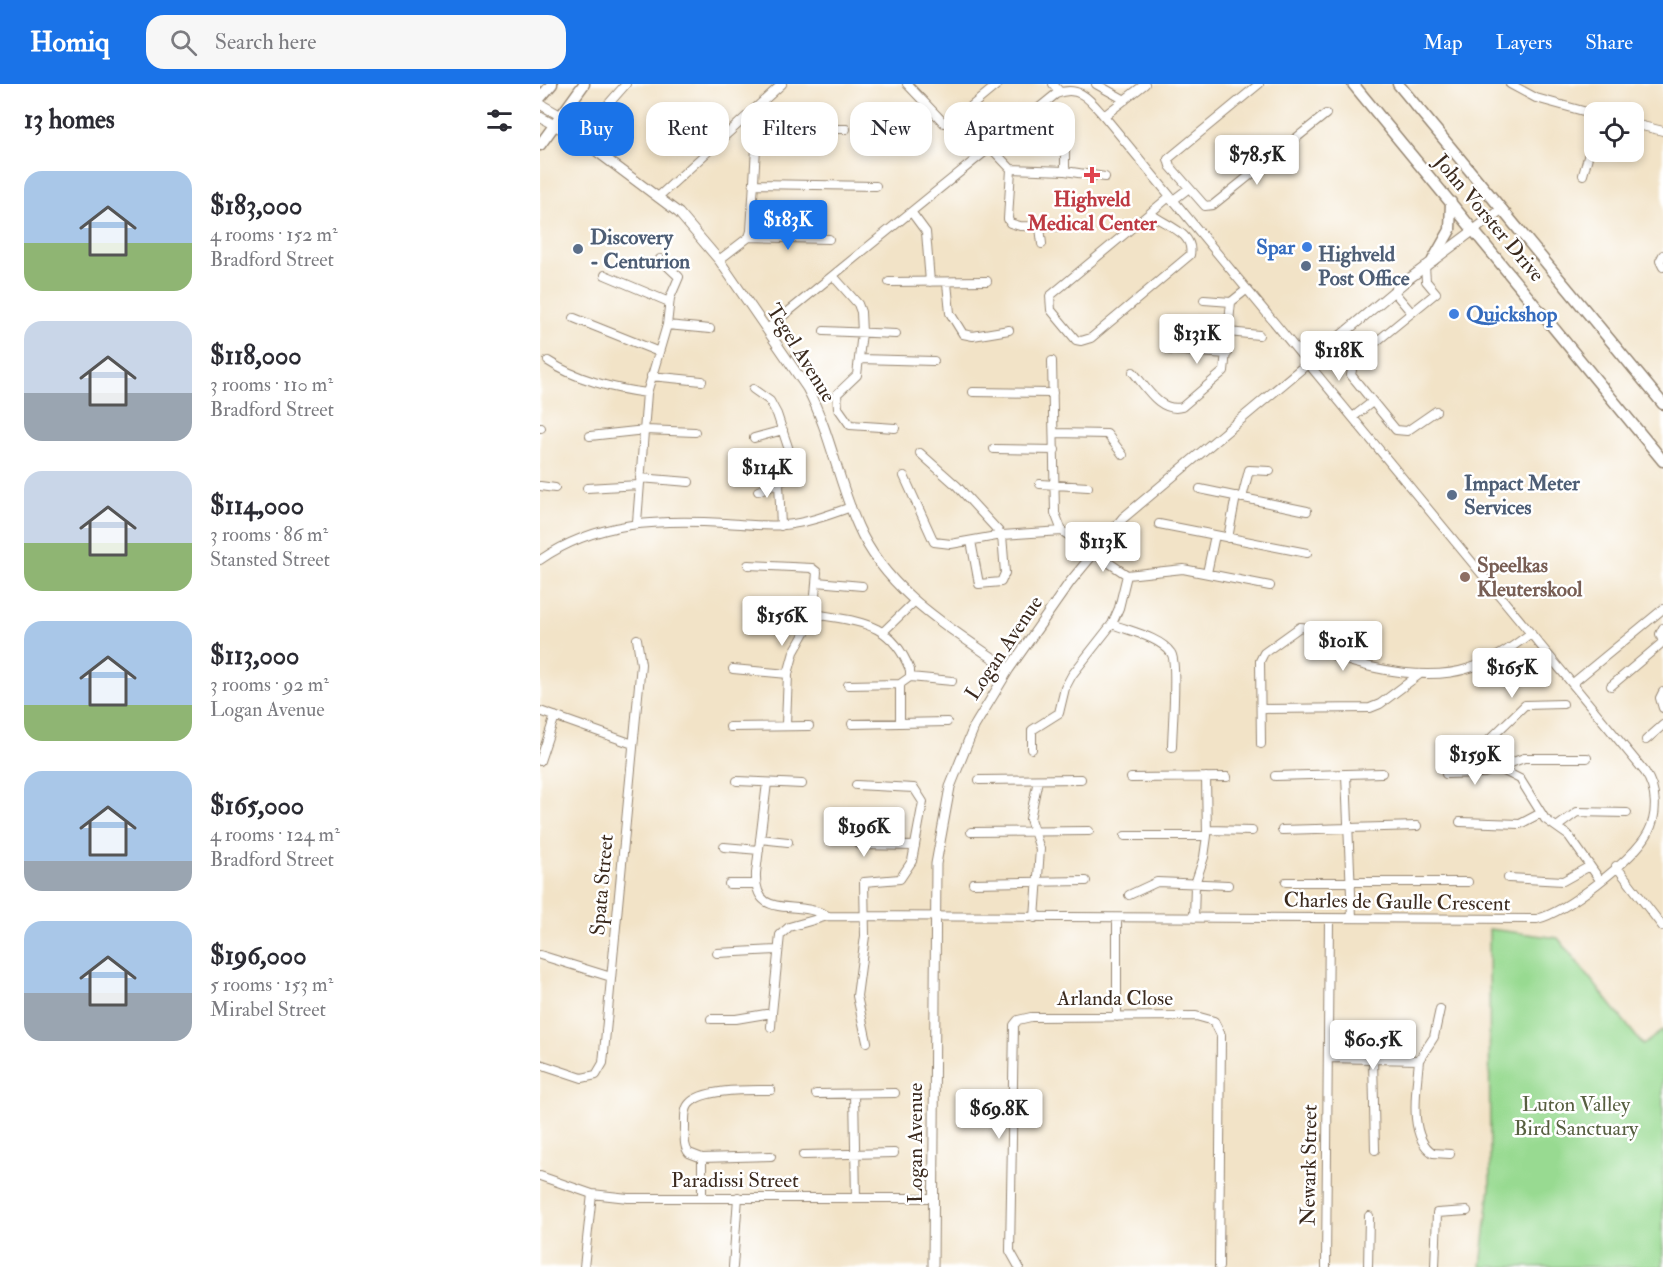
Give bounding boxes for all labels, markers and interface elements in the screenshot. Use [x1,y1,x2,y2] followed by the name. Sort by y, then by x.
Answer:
[146,15,566,69] search box
[30,25,110,60] text: Homiq
[167,26,200,59] icon: search
[215,28,316,56] text: Search here
[1423,29,1463,56] text: Map
[1496,29,1552,56] text: Layers
[1585,29,1633,56] text: Share
[558,102,634,156] chip: Buy
[646,102,729,156] chip: Rent
[741,102,838,156] chip: Filters
[850,102,932,156] chip: New
[944,102,1075,156] chip: Apartment
[1584,102,1644,162] map controls
[1584,102,1644,162] button: locate
[24,104,115,136] text: 13 homes
[483,104,516,137] icon: filters
[1208,135,1306,186] pin: $78.5K
[1229,142,1285,167] text: $78.5K
[1427,148,1550,288] street label: John Vorster Drive
[1083,166,1101,184] marker: Highveld Medical Center
[1026,186,1158,237] place label: Highveld Medical Center
[210,190,302,222] text: $183,000
[72,195,144,267] icon: home
[746,200,830,251] pin: $183K
[763,207,813,232] text: $183K
[210,222,338,247] text: 4 rooms · 152 m²
[590,224,690,275] place label: Discovery - Centurion
[1256,234,1296,261] place label: Spar
[1300,240,1314,254] marker: Spar
[1318,241,1410,292] place label: Highveld Post Office
[571,242,585,256] marker: Discovery - Centurion
[210,247,334,272] text: Bradford Street
[1299,259,1313,273] marker: Highveld Post Office
[760,299,842,408] street label: Tegel Avenue
[1466,301,1558,328] place label: Quickshop
[1447,307,1461,321] marker: Quickshop
[1155,314,1239,365] pin: $131K
[1173,321,1221,346] text: $131K
[1297,331,1381,382] pin: $118K
[1315,338,1363,363] text: $118K
[210,340,302,372] text: $118,000
[72,345,144,417] icon: home
[210,372,333,397] text: 3 rooms · 110 m²
[210,397,334,422] text: Bradford Street
[725,448,809,499] pin: $114K
[742,455,792,480] text: $114K
[1464,470,1581,521] place label: Impact Meter Services
[1445,488,1459,502] marker: Impact Meter Services
[210,490,304,522] text: $114,000
[72,495,144,567] icon: home
[210,522,328,547] text: 3 rooms · 86 m²
[1061,522,1145,573] pin: $113K
[1079,529,1127,554] text: $113K
[210,547,330,572] text: Stansted Street
[1477,552,1583,603] place label: Speelkas Kleuterskool
[1458,570,1472,584] marker: Speelkas Kleuterskool
[959,590,1049,705] street label: Logan Avenue
[740,596,824,647] pin: $156K
[756,603,808,628] text: $156K
[1301,621,1385,672] pin: $101K
[1318,628,1368,653] text: $101K
[210,640,299,672] text: $113,000
[72,645,144,717] icon: home
[1470,648,1554,699] pin: $165K
[1486,655,1538,680] text: $165K
[210,672,329,697] text: 3 rooms · 92 m²
[210,697,325,722] text: Logan Avenue
[1433,735,1517,786] pin: $159K
[1449,742,1501,767] text: $159K
[210,790,304,822] text: $165,000
[72,795,144,867] icon: home
[822,807,906,858] pin: $196K
[838,814,890,839] text: $196K
[210,822,340,847] text: 4 rooms · 124 m²
[584,833,620,937] street label: Spata Street
[210,847,334,872] text: Bradford Street
[1283,887,1511,917] street label: Charles de Gaulle Crescent
[210,940,306,972] text: $196,000
[72,945,144,1017] icon: home
[210,972,333,997] text: 5 rooms · 153 m²
[1056,985,1173,1012] street label: Arlanda Close
[210,997,326,1022] text: Mirabel Street
[1324,1020,1422,1071] pin: $60.5K
[1344,1027,1402,1052] text: $60.5K
[902,1083,929,1203] street label: Logan Avenue
[950,1089,1048,1140] pin: $69.8K
[1514,1091,1639,1142] park label: Luton Valley Bird Sanctuary
[970,1096,1028,1121] text: $69.8K
[1294,1104,1324,1226] street label: Newark Street
[671,1167,799,1194] street label: Paradissi Street

